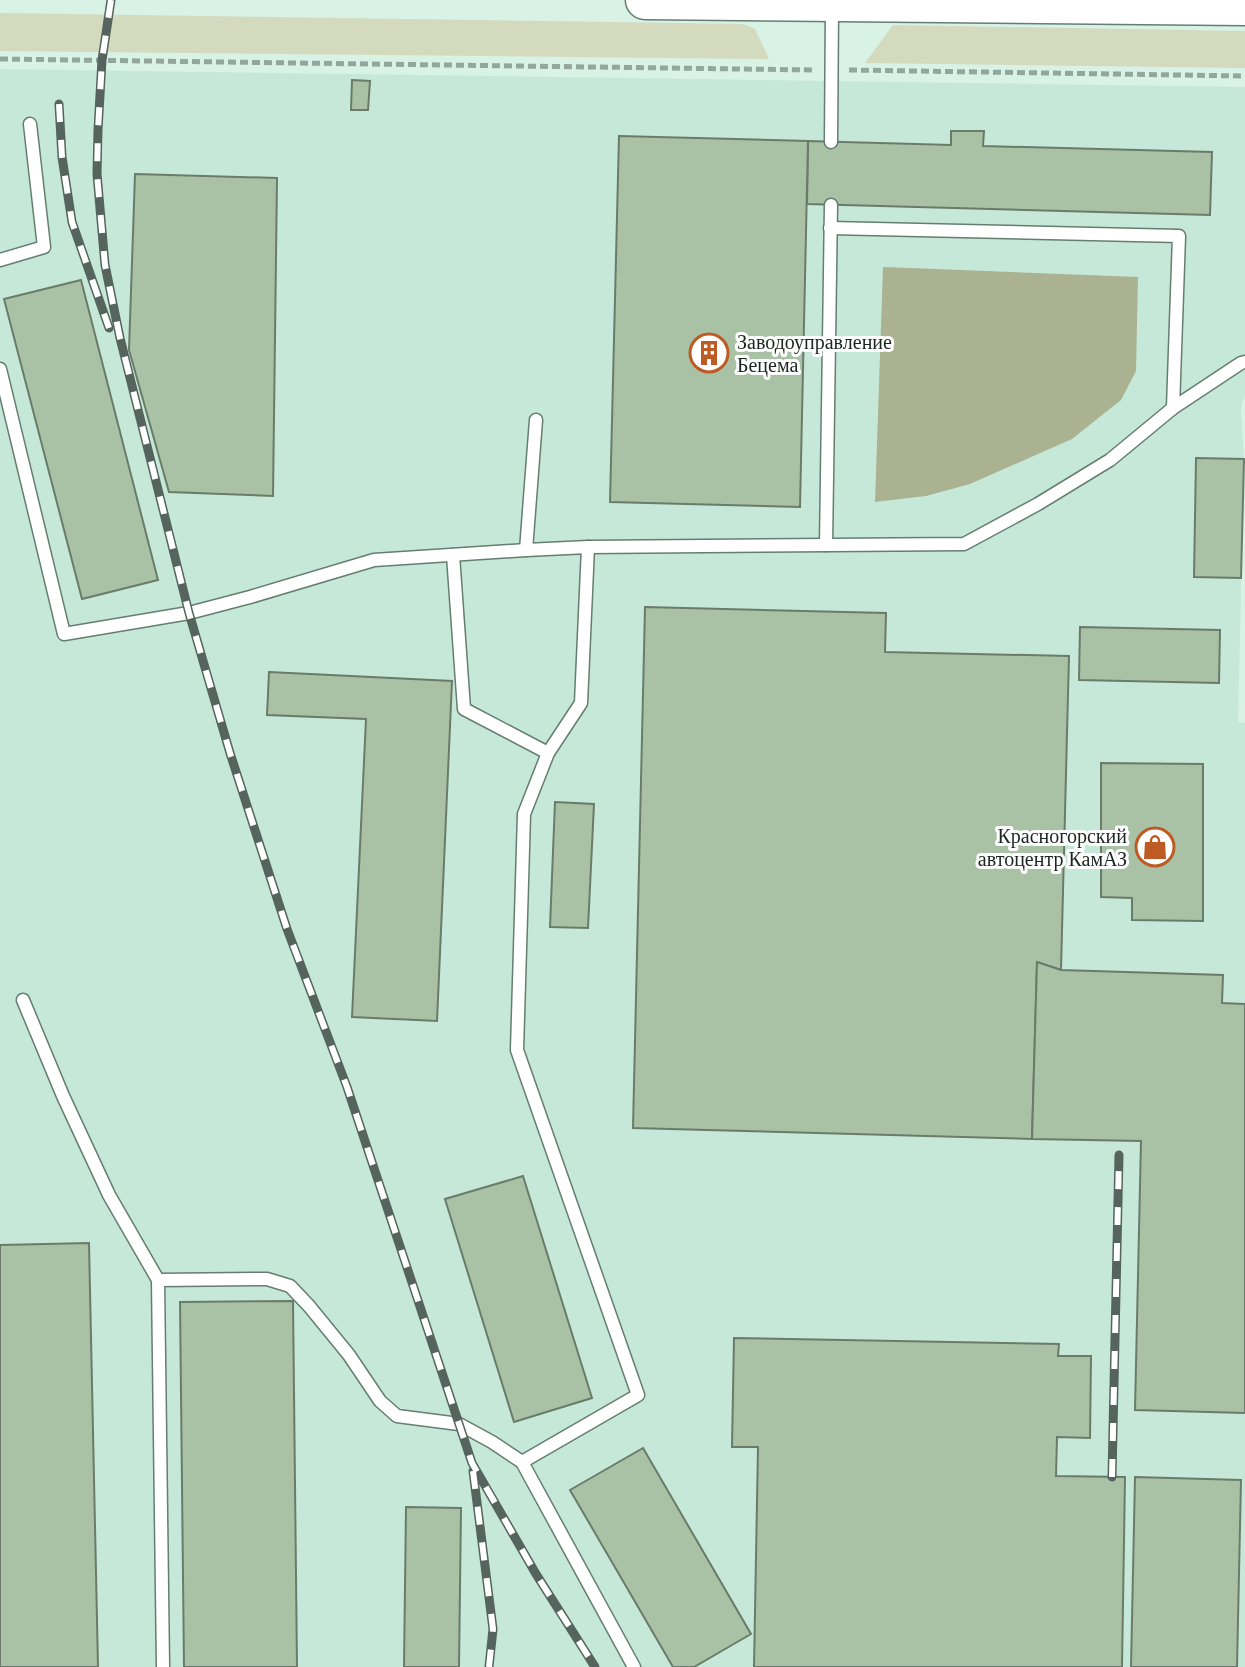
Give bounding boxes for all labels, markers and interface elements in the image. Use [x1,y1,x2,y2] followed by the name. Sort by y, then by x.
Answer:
[737,331,892,377] place label: Заводоуправление Бецема
[688,332,730,374] building icon: Заводоуправление Бецема
[978,825,1127,871] place label: Красногорский автоцентр КамАЗ
[1134,826,1176,868] shop icon: Красногорский автоцентр КамАЗ

